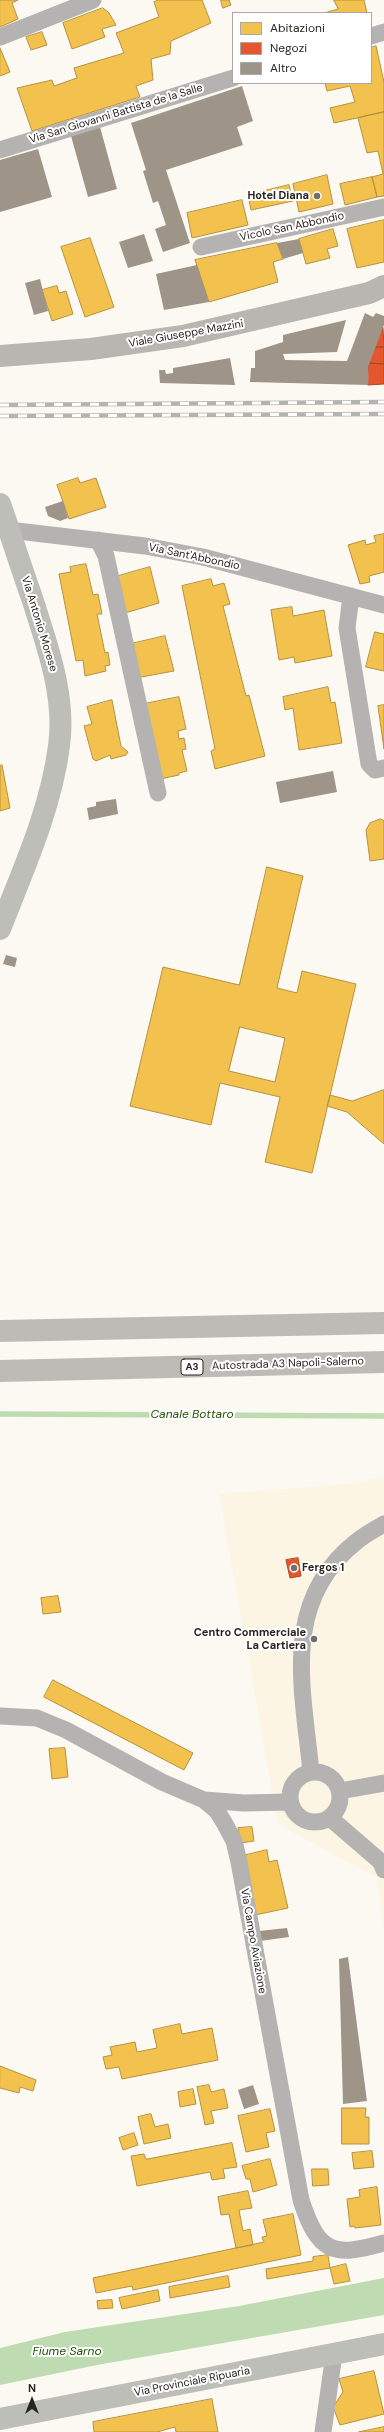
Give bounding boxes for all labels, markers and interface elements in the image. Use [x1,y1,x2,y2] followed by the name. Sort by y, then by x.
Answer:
[232,12,372,84] legend
[270,20,325,36] text: Abitazioni
[270,40,307,56] text: Negozi
[270,60,297,76] text: Altro
[28,81,204,147] street label: Via San Giovanni Battista de la Salle
[247,189,309,203] place label: Hotel Diana
[312,191,322,201] marker: Hotel Diana
[239,209,345,245] street label: Vicolo San Abbondio
[127,317,245,351] street label: Viale Giuseppe Mazzini
[147,541,241,573] street label: Via Sant'Abbondio
[18,575,60,673] street label: Via Antonio Morese
[212,1355,364,1373] street label: Autostrada A3 Napoli-Salerno
[181,1359,203,1375] road number: A3
[150,1408,234,1422] water label: Canale Bottaro
[302,1561,344,1575] place label: Fergos 1
[289,1563,299,1573] marker: Fergos 1
[194,1626,306,1652] place label: Centro Commerciale La Cartiera
[309,1634,319,1644] marker: Centro Commerciale La Cartiera
[237,1887,269,1995] street label: Via Campo Aviazione
[32,2345,102,2359] water label: Fiume Sarno
[133,2364,251,2400] street label: Via Provinciale Ripuaria
[12,2380,52,2420] north arrow
[28,2381,36,2395] text: N

